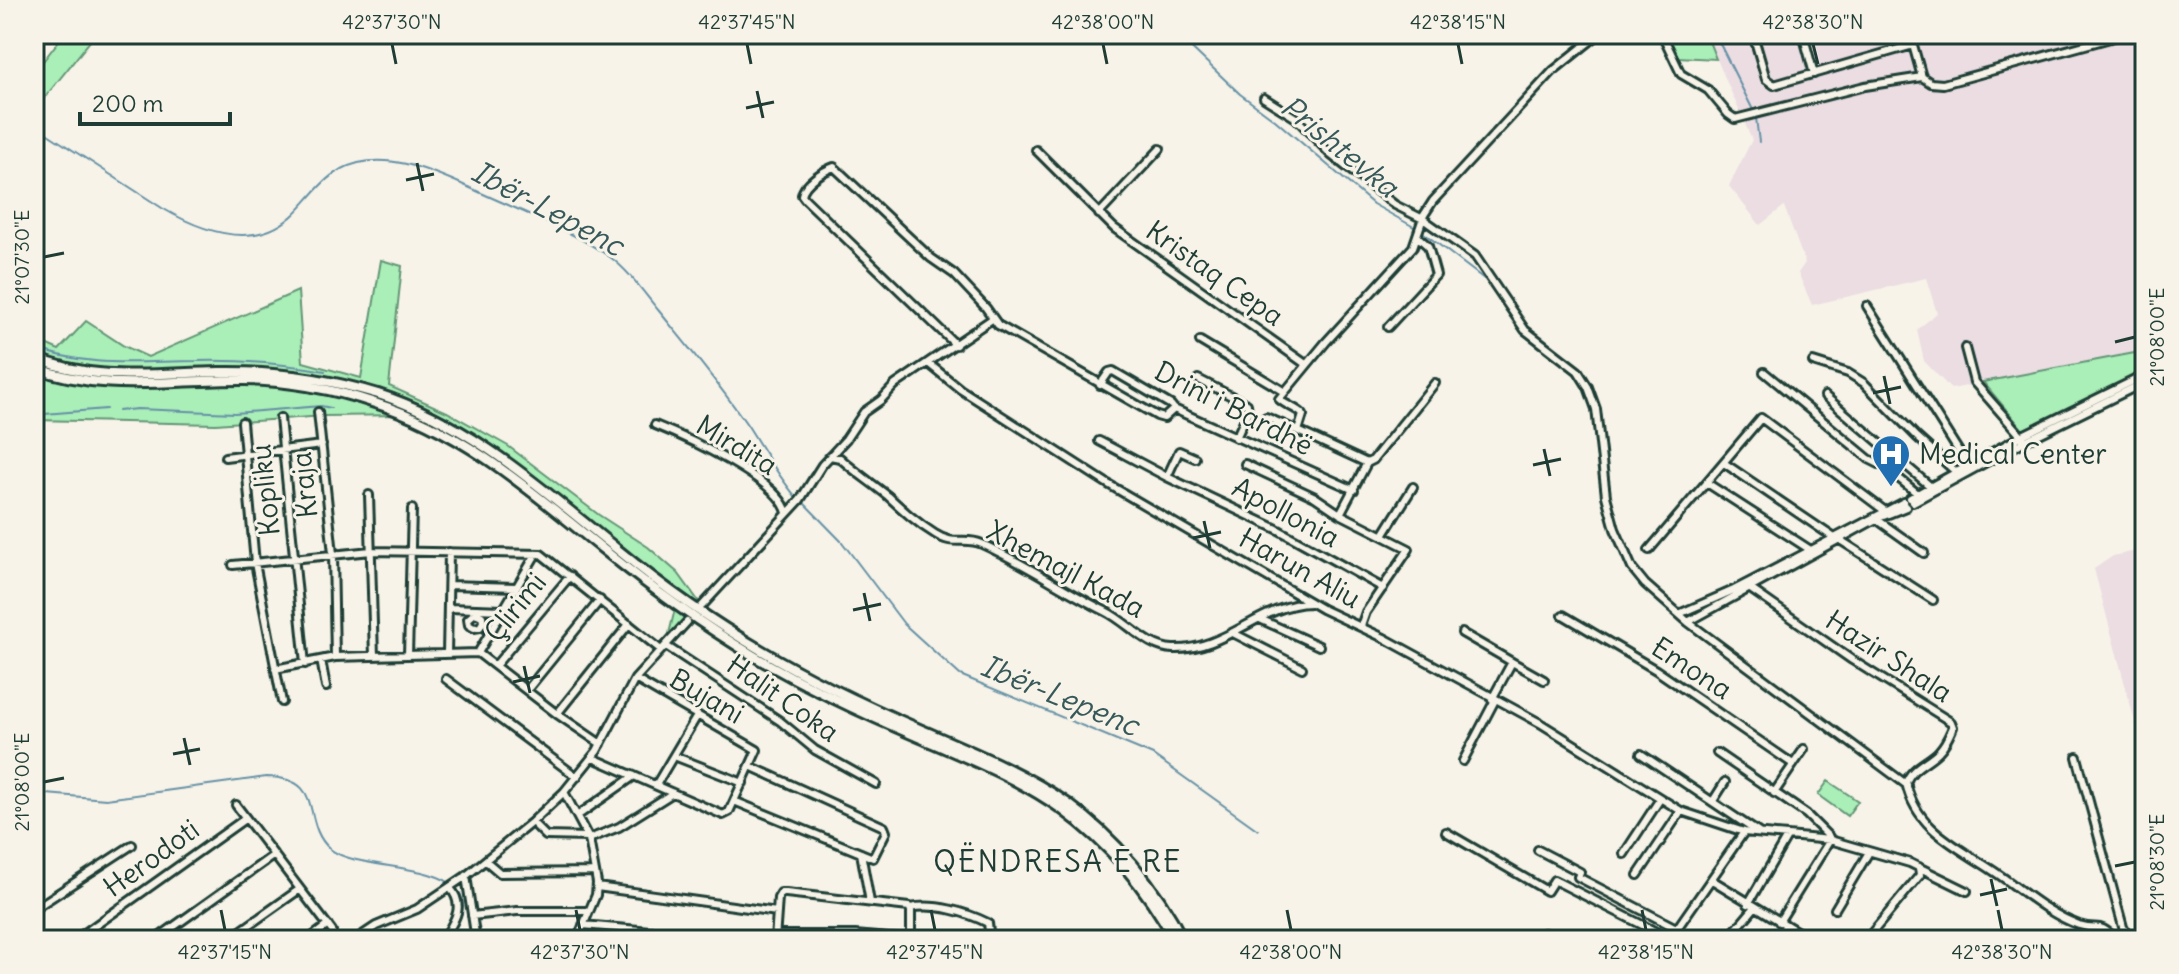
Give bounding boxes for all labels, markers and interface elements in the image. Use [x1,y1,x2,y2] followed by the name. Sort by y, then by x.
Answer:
[342,9,442,34] text: 42°37'30"N
[698,9,796,34] text: 42°37'45"N
[1052,9,1154,34] text: 42°38'00"N
[1410,9,1506,34] text: 42°38'15"N
[1762,9,1864,34] text: 42°38'30"N
[80,76,230,126] scale bar
[1273,87,1408,206] water label: Prishtevka
[92,88,164,118] text: 200 m
[466,152,633,265] water label: Ibër-Lepenc
[9,209,34,305] text: 21°07'30"E
[1139,212,1291,334] street label: Kristaq Cepa
[2144,288,2169,386] text: 21°08'00"E
[1149,353,1319,463] street label: Drini i Bardhë
[690,407,784,483] street label: Mirdita
[1870,433,1912,488] hospital icon: Medical Center
[1919,436,2107,472] place label: Medical Center
[242,442,288,538] street label: Kopliku
[283,450,325,520] street label: Kraja
[1226,469,1346,555] street label: Apollonia
[981,512,1151,626] street label: Xhemajl Kada
[1233,520,1367,616] street label: Harun Aliu
[476,565,554,649] street label: Çlirimi
[1819,602,1959,710] street label: Hazir Shala
[1645,629,1739,707] street label: Emona
[720,646,846,750] street label: Halit Coka
[976,646,1147,745] water label: Ibër-Lepenc
[664,661,750,731] street label: Bujani
[9,733,34,831] text: 21°08'00"E
[96,811,206,905] street label: Herodoti
[2144,813,2169,911] text: 21°08'30"E
[933,842,1183,880] district label: QËNDRESA E RE
[178,939,272,964] text: 42°37'15"N
[530,939,630,964] text: 42°37'30"N
[886,939,984,964] text: 42°37'45"N
[1240,939,1342,964] text: 42°38'00"N
[1598,939,1694,964] text: 42°38'15"N
[1951,939,2053,964] text: 42°38'30"N

